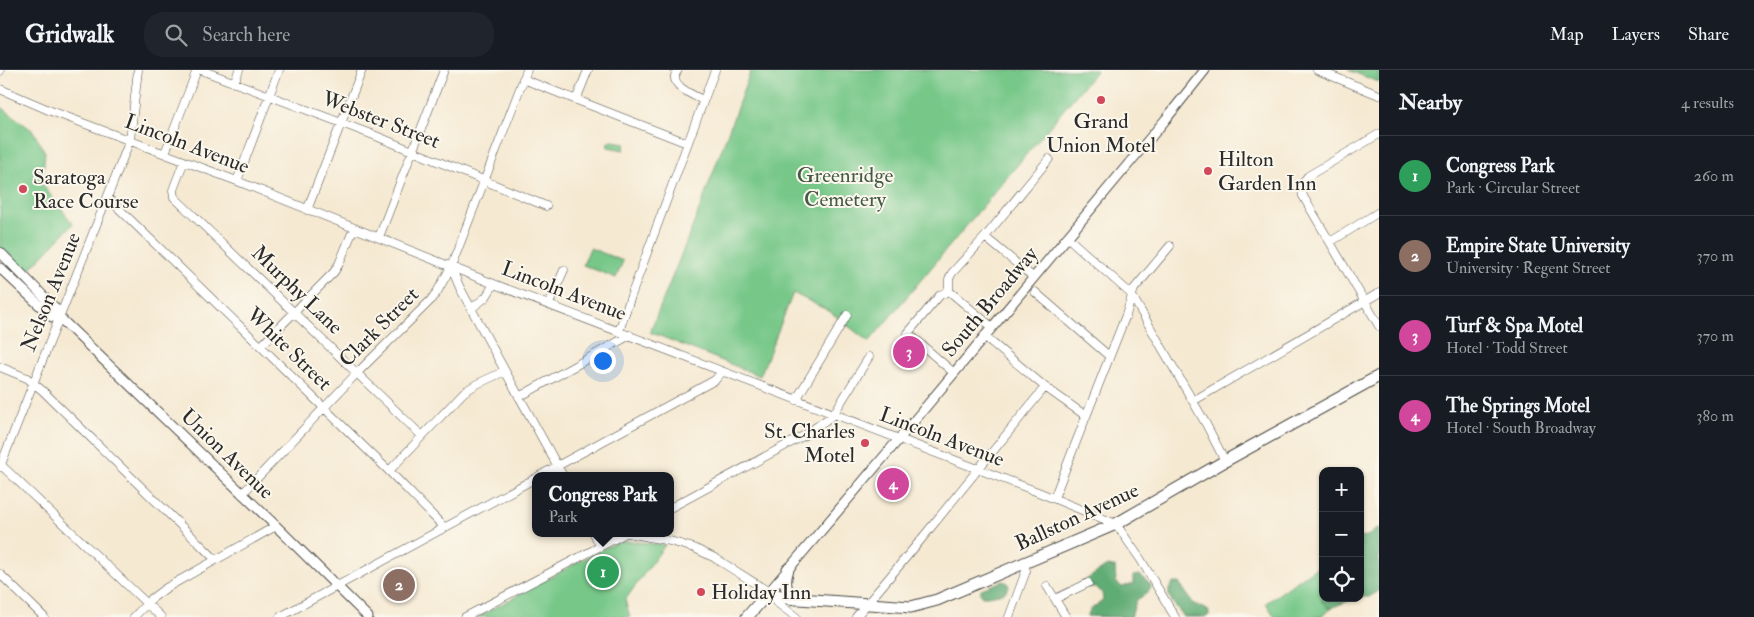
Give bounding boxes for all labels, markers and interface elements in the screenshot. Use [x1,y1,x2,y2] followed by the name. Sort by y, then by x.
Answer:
[144,12,494,57] search box
[25,19,114,50] text: Gridwalk
[162,21,190,49] icon: search
[202,23,290,47] text: Search here
[1550,23,1584,46] text: Map
[1612,23,1660,46] text: Layers
[1688,23,1729,46] text: Share
[317,85,444,155] street label: Webster Street
[1399,89,1462,116] text: Nearby
[1681,93,1734,113] text: 4 results
[1095,94,1107,106] marker: Grand Union Motel
[121,108,253,180] street label: Lincoln Avenue
[1046,108,1156,159] place label: Grand Union Motel
[1218,146,1317,197] place label: Hilton Garden Inn
[1446,154,1555,178] text: Congress Park
[797,162,893,213] park label: Greenridge Cemetery
[33,164,139,215] place label: Saratoga Race Course
[1202,165,1214,177] marker: Hilton Garden Inn
[1412,166,1418,186] text: 1
[1694,166,1734,186] text: 260 m
[1446,178,1580,198] text: Park · Circular Street
[17,183,29,195] marker: Saratoga Race Course
[15,228,87,355] street label: Nelson Avenue
[1446,234,1630,258] text: Empire State University
[246,240,349,341] street label: Murphy Lane
[936,241,1044,363] street label: South Broadway
[1411,246,1419,266] text: 2
[1697,246,1734,266] text: 370 m
[498,255,630,327] street label: Lincoln Avenue
[1446,258,1610,278] text: University · Regent Street
[333,281,425,373] street label: Clark Street
[240,301,338,397] street label: White Street
[1446,314,1583,338] text: Turf & Spa Motel
[1412,326,1418,346] text: 3
[1697,326,1734,346] text: 370 m
[893,333,925,371] pin: 3
[1446,338,1568,358] text: Hotel · Todd Street
[590,348,616,374] your location
[1446,394,1590,418] text: The Springs Motel
[876,401,1008,473] street label: Lincoln Avenue
[175,403,280,505] street label: Union Avenue
[1411,406,1419,426] text: 4
[1696,406,1734,426] text: 380 m
[764,418,856,469] place label: St. Charles Motel
[1446,418,1596,438] text: Hotel · South Broadway
[859,437,871,449] marker: St. Charles Motel
[877,465,909,503] pin: 4
[1319,467,1364,602] map controls
[1319,467,1364,512] button: +
[532,472,674,537] popup
[1011,477,1143,557] street label: Ballston Avenue
[549,483,657,507] text: Congress Park
[549,507,578,527] text: Park
[1319,512,1364,557] button: −
[587,553,619,591] pin: 1
[1319,557,1364,602] button: locate
[383,566,415,604] pin: 2
[711,579,812,606] place label: Holiday Inn
[695,586,707,598] marker: Holiday Inn

